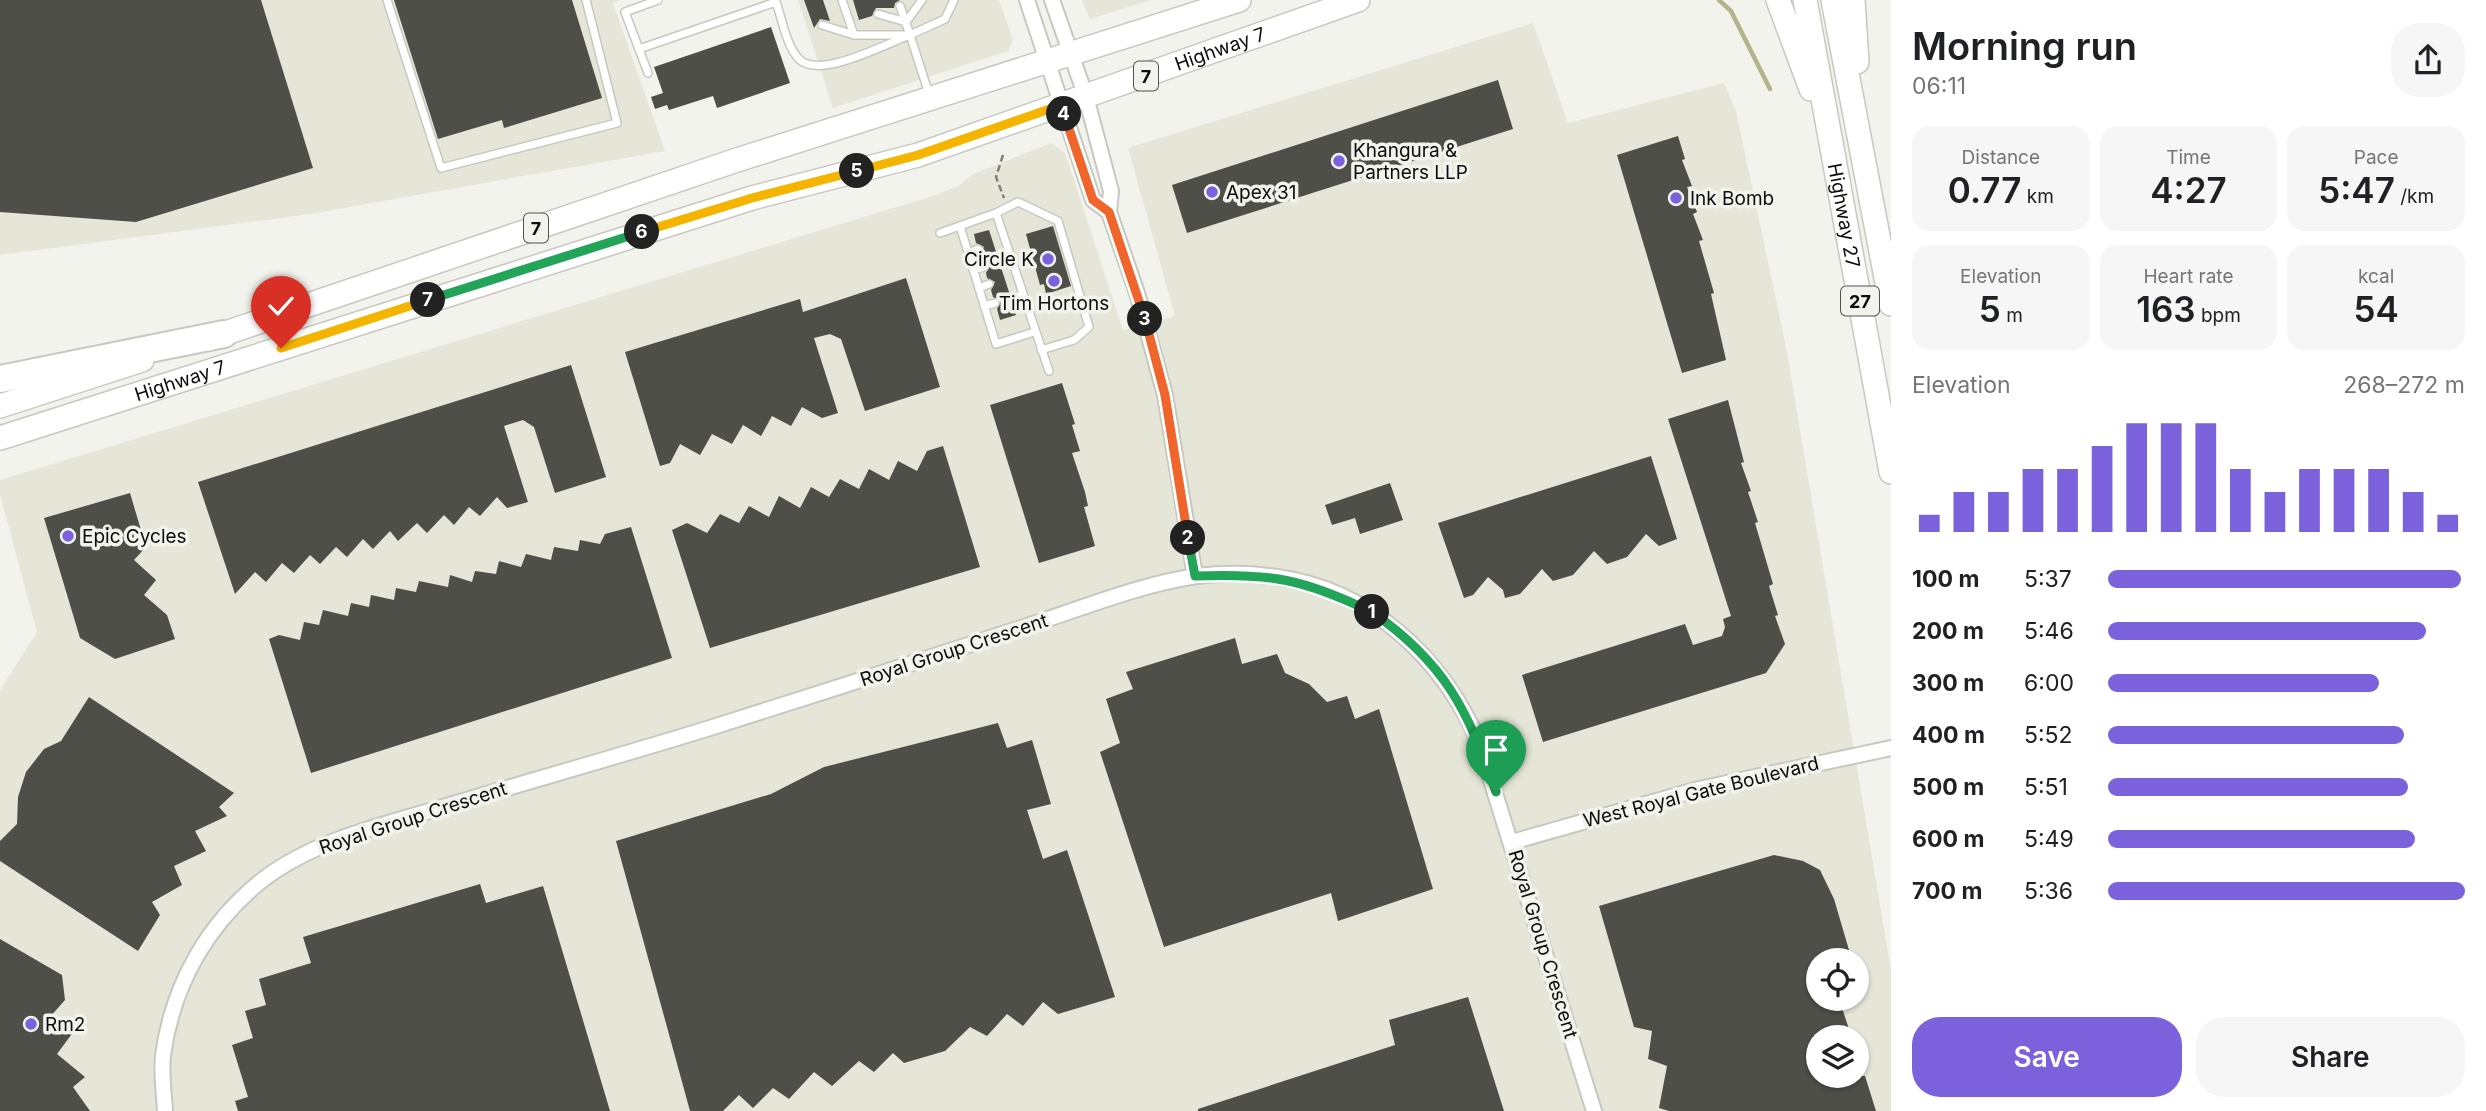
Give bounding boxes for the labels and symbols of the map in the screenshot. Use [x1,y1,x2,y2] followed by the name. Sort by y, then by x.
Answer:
[1172,22,1268,75] street label: Highway 7
[1134,62,1158,90] road number: 7
[1046,96,1082,132] pin: 4
[1353,139,1468,184] place label: Khangura & Partners LLP
[1331,153,1347,169] marker: Khangura & Partners LLP
[840,154,874,188] pin: 5
[1823,161,1865,270] street label: Highway 27
[1226,181,1297,204] place label: Apex 31
[1204,184,1220,200] marker: Apex 31
[1690,187,1774,210] place label: Ink Bomb
[1668,190,1684,206] marker: Ink Bomb
[524,213,548,242] road number: 7
[624,215,660,250] pin: 6
[964,248,1034,271] place label: Circle K
[1040,251,1056,267] marker: Circle K
[1046,273,1062,289] marker: Tim Hortons
[251,276,311,348] pin
[410,282,446,318] pin: 7
[1841,286,1879,316] road number: 27
[999,292,1109,315] place label: Tim Hortons
[1128,302,1162,336] pin: 3
[132,355,229,406] street label: Highway 7
[1170,520,1206,556] pin: 2
[82,525,187,548] place label: Epic Cycles
[60,528,76,544] marker: Epic Cycles
[1354,594,1390,630] pin: 1
[857,609,1051,691] street label: Royal Group Crescent
[1466,720,1526,792] pin
[1581,752,1821,832] street label: West Royal Gate Boulevard
[316,777,510,859] street label: Royal Group Crescent
[1503,847,1583,1041] street label: Royal Group Crescent
[45,1013,85,1036] place label: Rm2
[23,1016,39,1032] marker: Rm2

